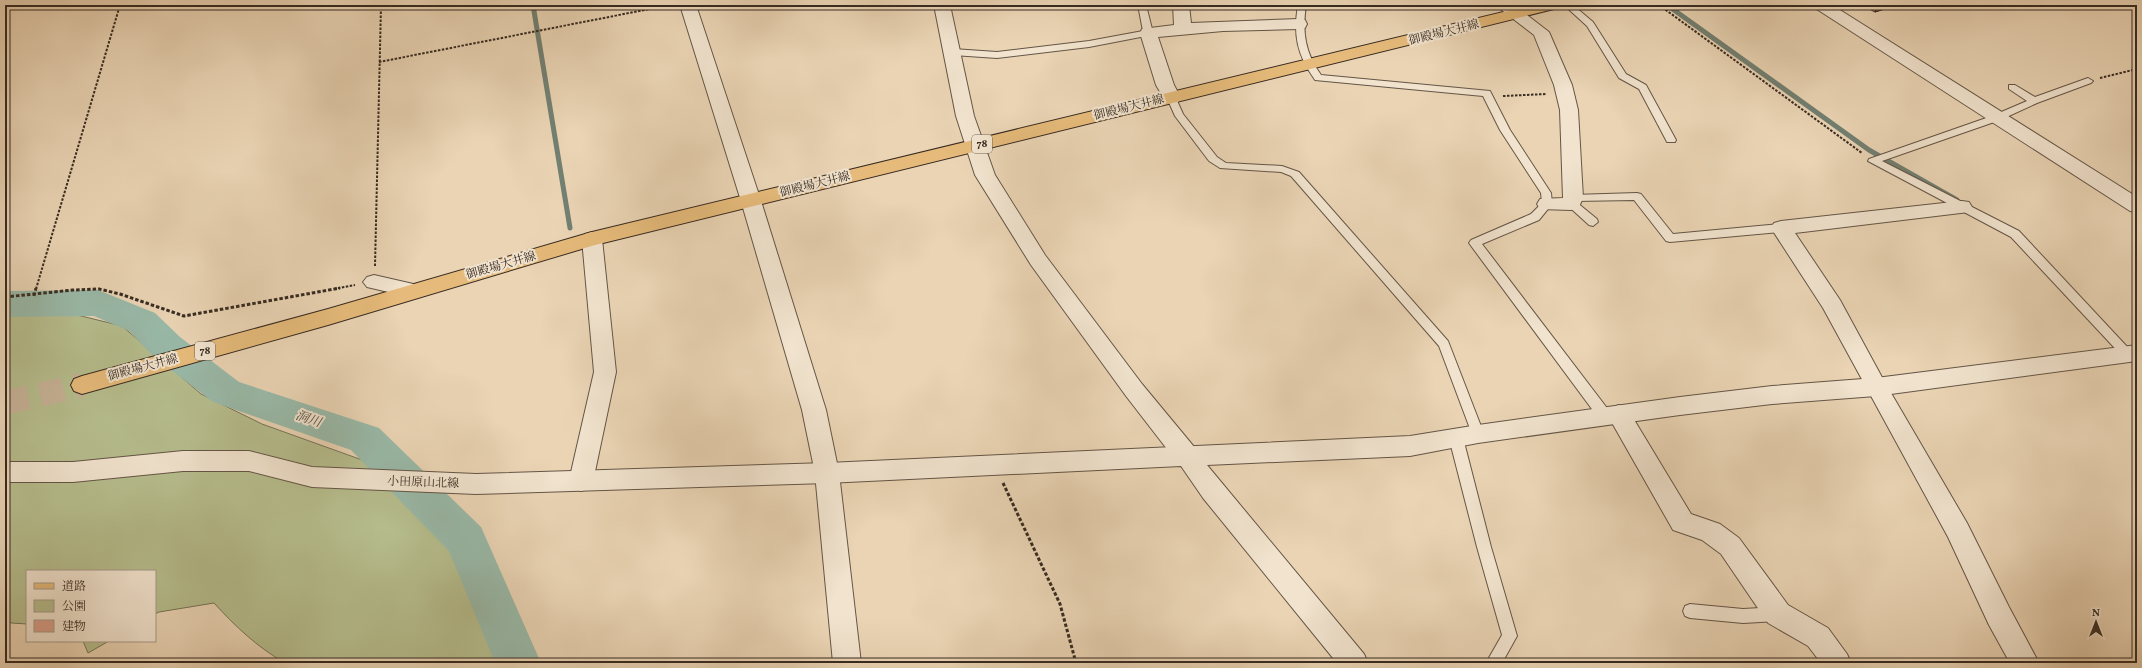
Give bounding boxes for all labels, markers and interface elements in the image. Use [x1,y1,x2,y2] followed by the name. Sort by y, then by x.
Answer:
[1407,17,1481,49] street label: 御殿場大井線
[1092,92,1166,124] street label: 御殿場大井線
[972,135,992,153] road number: 78
[778,169,852,201] street label: 御殿場大井線
[464,248,538,284] street label: 御殿場大井線
[195,342,215,360] road number: 78
[106,351,180,385] street label: 御殿場大井線
[293,407,325,433] water label: 洞川
[387,474,459,492] street label: 小田原山北線
[26,570,156,642] legend
[62,579,86,595] text: 道路
[62,599,86,615] text: 公園
[2076,602,2116,642] north arrow
[2092,606,2100,621] text: N
[62,619,86,635] text: 建物

